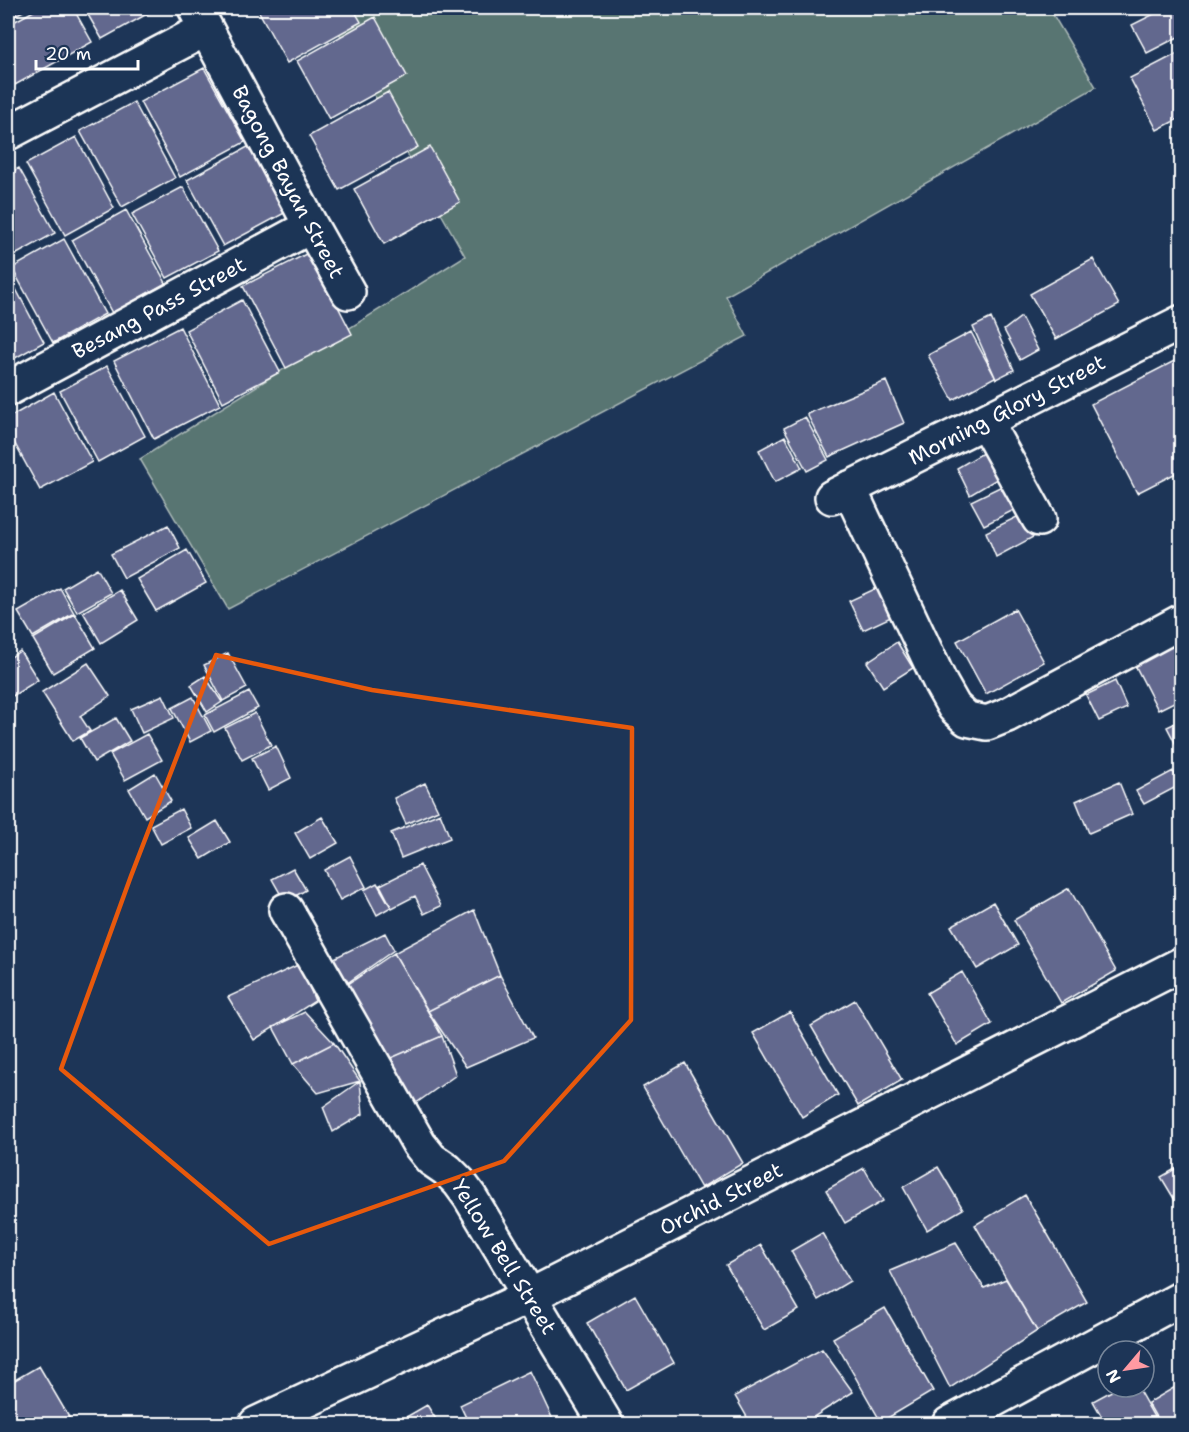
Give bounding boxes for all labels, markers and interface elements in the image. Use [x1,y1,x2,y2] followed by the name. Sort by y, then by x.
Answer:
[36,33,138,71] scale bar
[45,42,91,66] text: 20 m
[225,81,351,283] street label: Bagong Bayan Street
[67,250,251,366] street label: Besang Pass Street
[904,348,1110,472] street label: Morning Glory Street
[655,1156,787,1242] street label: Orchid Street
[445,1174,563,1340] street label: Yellow Bell Street
[1096,1339,1156,1399] north arrow
[1101,1365,1126,1387] text: N

